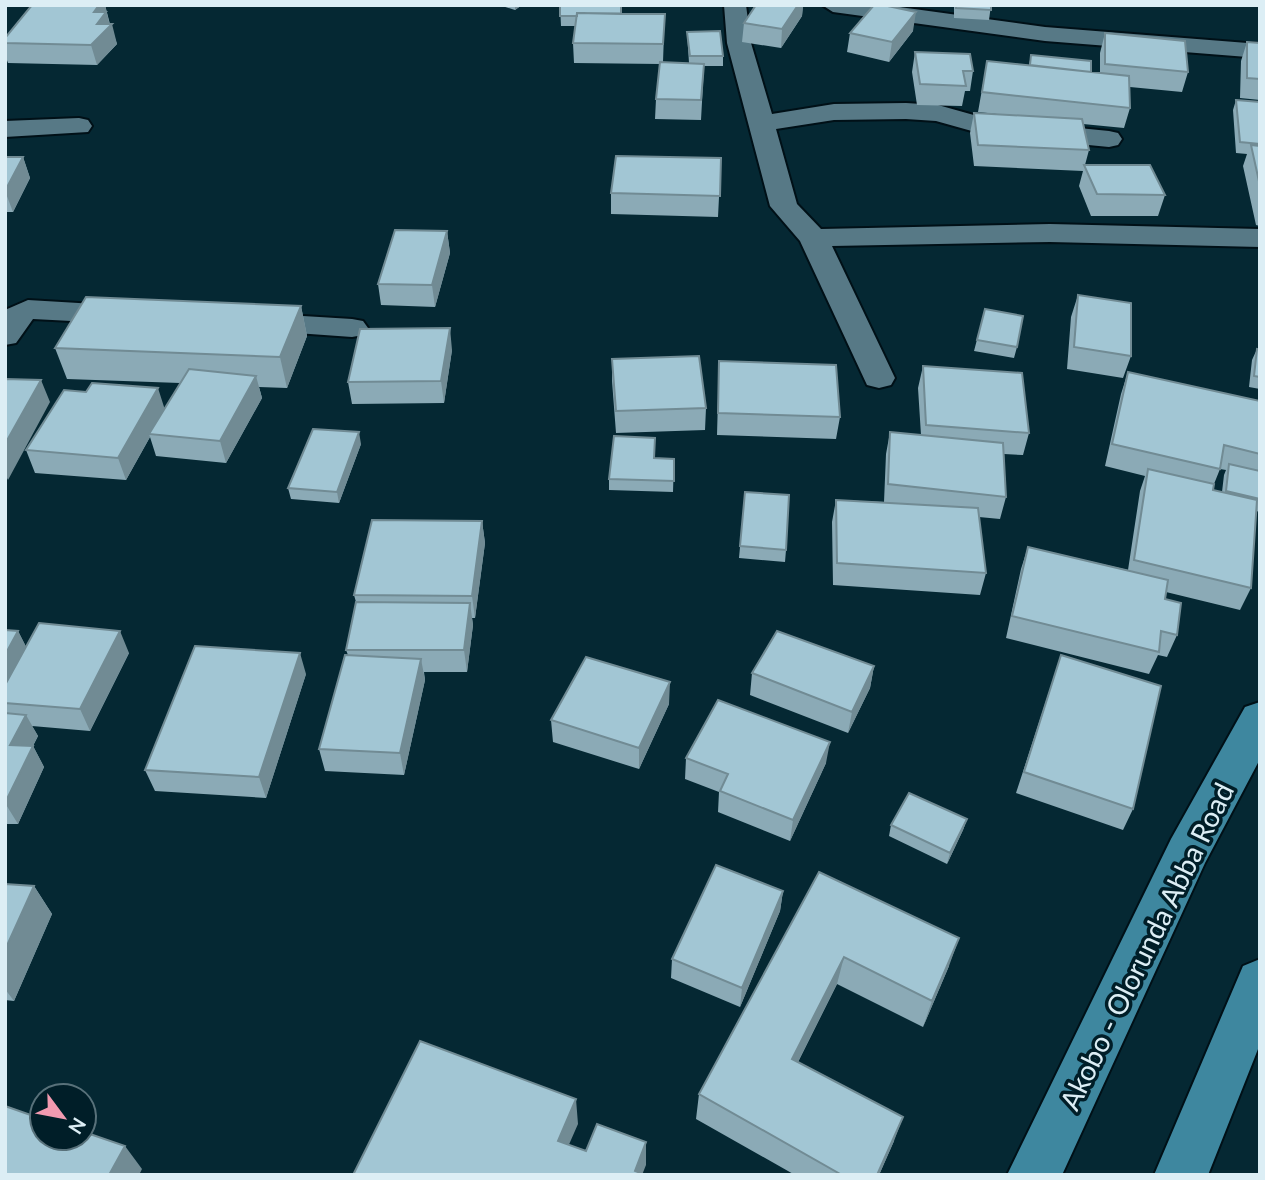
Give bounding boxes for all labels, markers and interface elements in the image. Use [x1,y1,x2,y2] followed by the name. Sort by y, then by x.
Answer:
[1052,777,1240,1115] street label: Akobo - Olorunda Abba Road
[28,1082,98,1152] north arrow
[64,1114,91,1139] text: N

